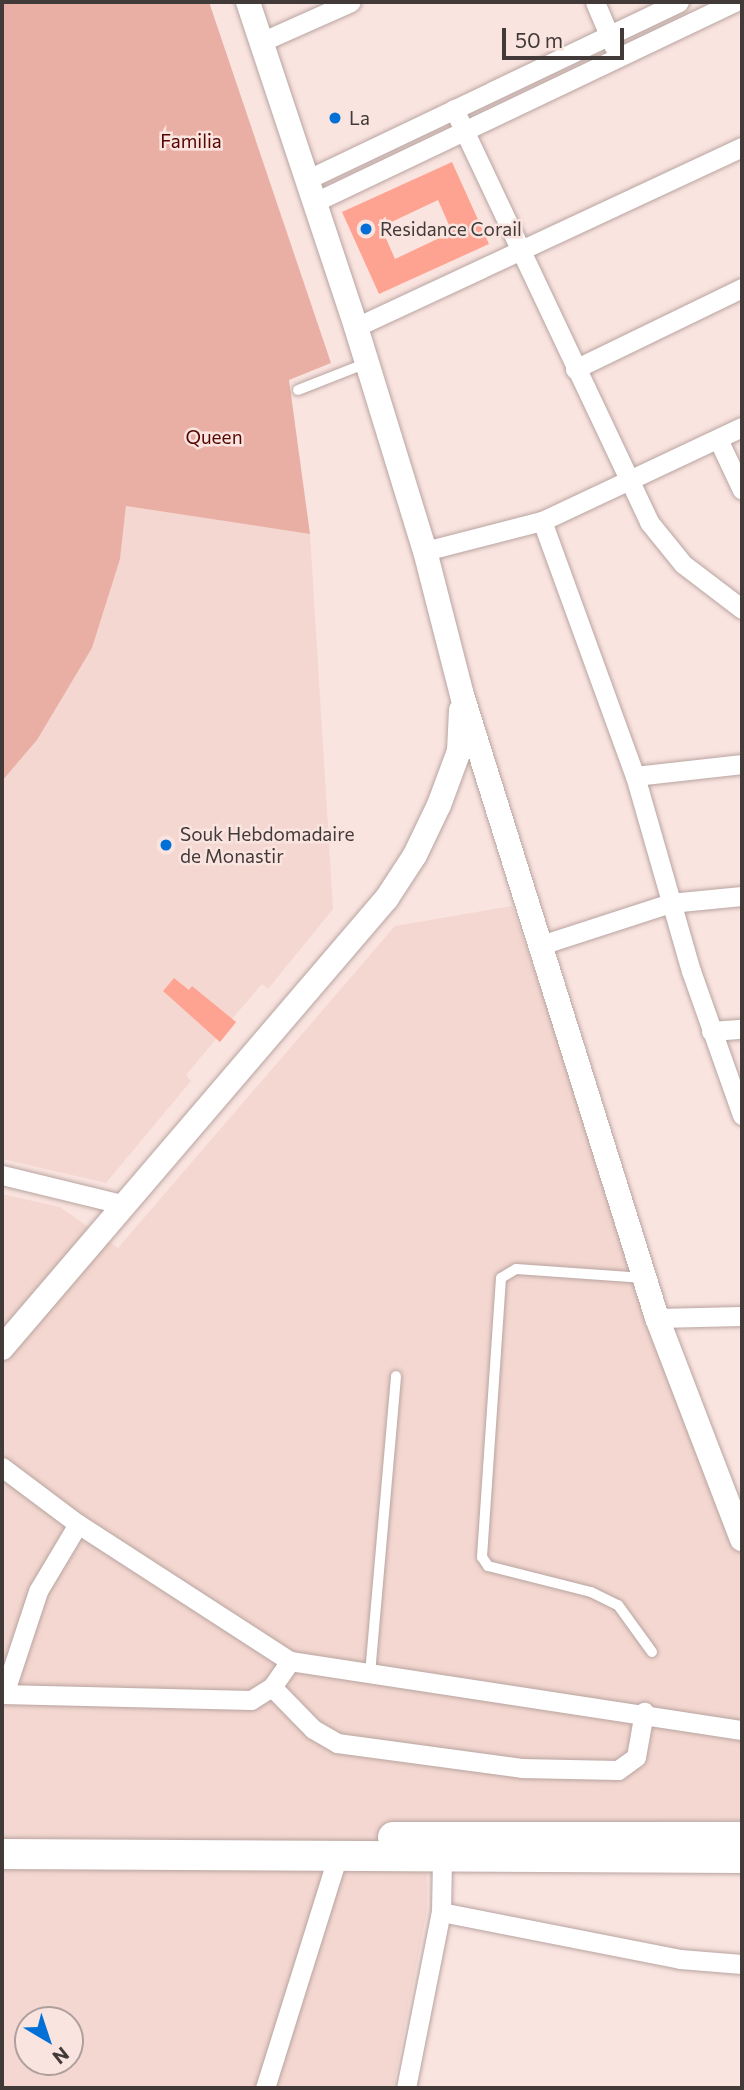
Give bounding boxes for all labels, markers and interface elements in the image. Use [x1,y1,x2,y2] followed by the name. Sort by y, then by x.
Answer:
[506,14,628,58] scale bar
[515,27,563,52] text: 50 m
[349,107,370,129] place label: La
[327,110,343,126] marker: La
[160,130,222,152] park label: Familia
[380,218,522,240] place label: Residance Corail
[358,221,374,237] marker: Residance Corail
[185,426,243,448] park label: Queen
[180,823,354,867] place label: Souk Hebdomadaire de Monastir
[158,837,174,853] marker: Souk Hebdomadaire de Monastir
[14,2006,84,2076] north arrow
[48,2043,74,2070] text: N

